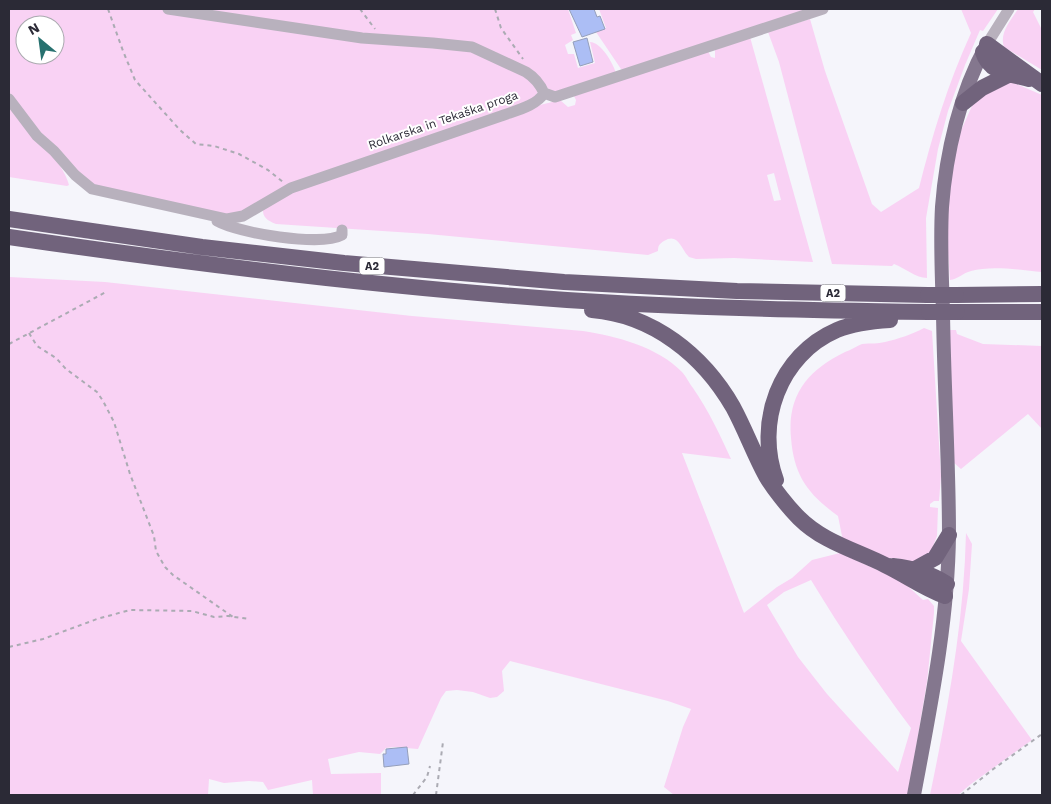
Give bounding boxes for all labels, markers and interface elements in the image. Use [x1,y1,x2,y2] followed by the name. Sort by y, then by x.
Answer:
[15,15,65,65] north arrow
[25,19,42,38] text: N
[366,88,520,152] street label: Rolkarska in Tekaška proga
[360,258,384,274] road number: A2
[820,284,846,302] road number: A2

